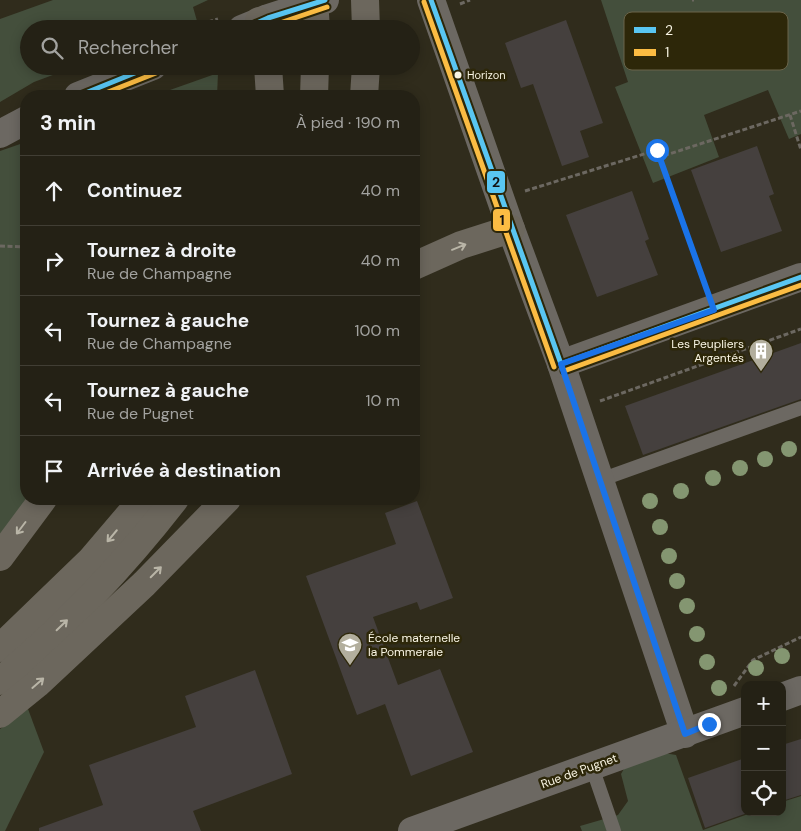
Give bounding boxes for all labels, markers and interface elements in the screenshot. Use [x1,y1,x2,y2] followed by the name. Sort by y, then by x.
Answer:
[624,12,788,70] legend
[20,20,420,75] search box
[665,21,673,39] text: 2
[38,34,66,62] icon: search
[78,35,178,60] text: Rechercher
[665,43,669,61] text: 1
[467,68,506,82] place label: Horizon
[453,70,463,80] marker: Horizon
[40,109,96,137] text: 3 min
[296,112,400,133] text: À pied · 190 m
[646,139,669,162] route start
[486,170,506,194] line badge: 2
[492,173,500,191] text: 2
[40,177,68,205] icon: ahead
[87,178,182,203] text: Continuez
[361,180,400,201] text: 40 m
[492,208,511,232] line badge: 1
[499,211,505,229] text: 1
[87,238,237,263] text: Tournez à droite
[450,242,466,251] one-way arrow
[40,247,68,275] icon: right
[361,250,400,271] text: 40 m
[87,263,232,284] text: Rue de Champagne
[87,308,249,333] text: Tournez à gauche
[40,317,68,345] icon: left
[355,320,400,341] text: 100 m
[87,333,232,354] text: Rue de Champagne
[671,336,744,366] place label: Les Peupliers Argentés
[748,338,774,372] building icon: Les Peupliers Argentés
[87,378,249,403] text: Tournez à gauche
[40,387,68,415] icon: left
[366,390,400,411] text: 10 m
[87,403,194,424] text: Rue de Pugnet
[40,457,68,485] icon: arrive
[87,458,281,483] text: Arrivée à destination
[16,521,27,534] one-way arrow
[106,529,117,542] one-way arrow
[150,566,162,578] one-way arrow
[55,619,68,631] one-way arrow
[368,630,460,660] place label: École maternelle la Pommeraie
[337,632,363,666] school or university icon: École maternelle la Pommeraie
[31,678,44,689] one-way arrow
[741,681,786,816] map controls
[741,681,786,726] button: +
[698,713,721,736] route end
[741,726,786,771] button: −
[539,750,620,792] street label: Rue de Pugnet
[741,771,786,816] button: locate

